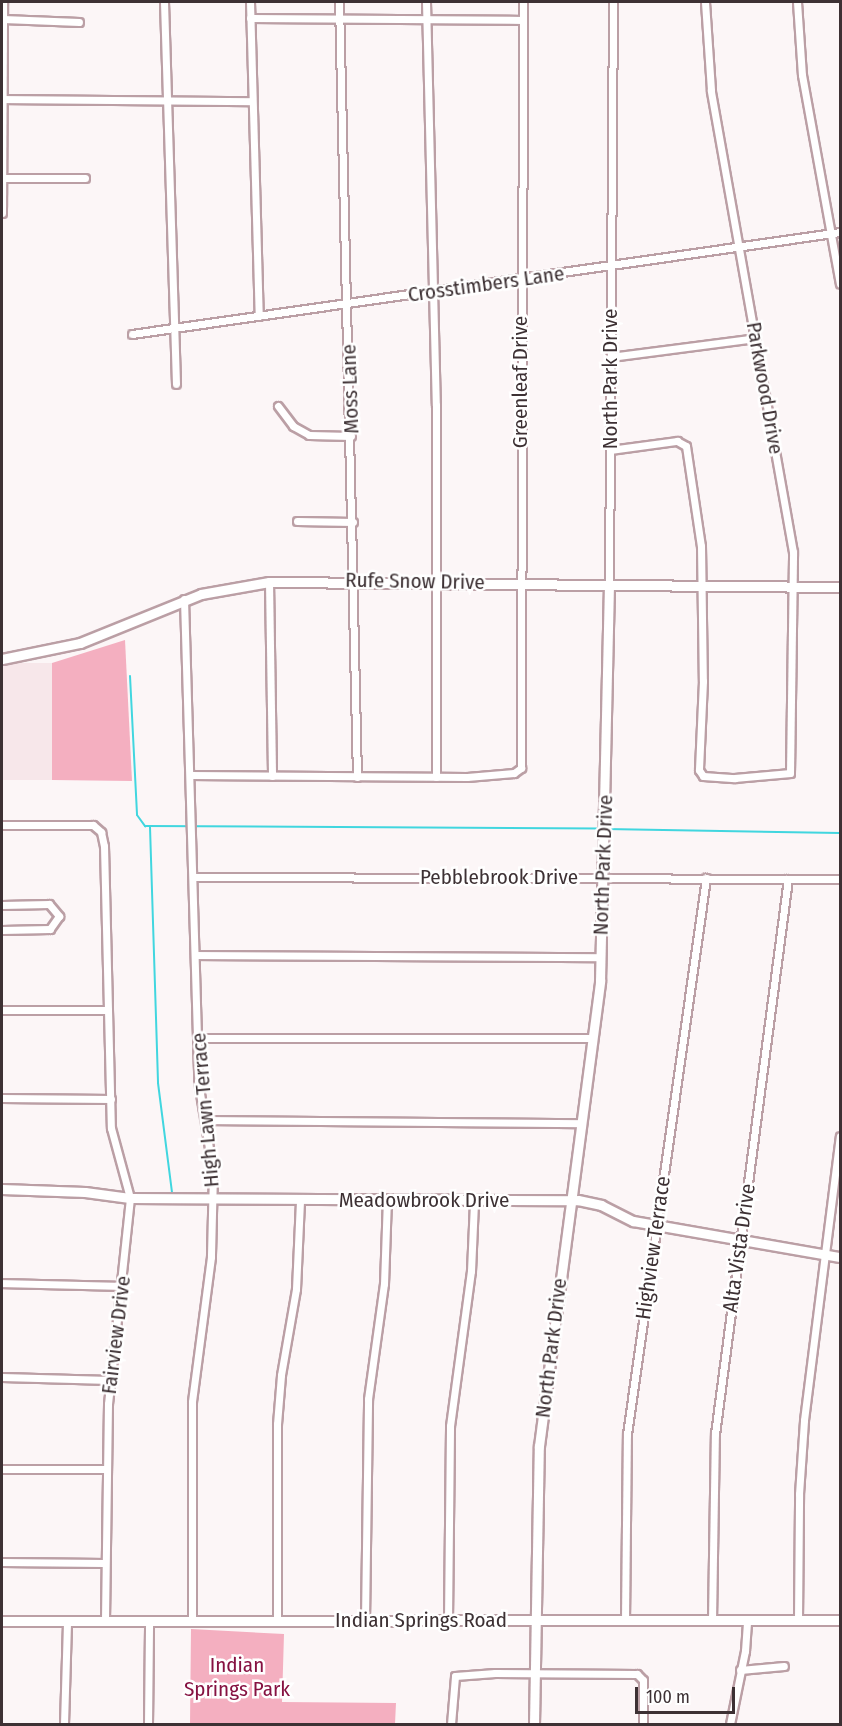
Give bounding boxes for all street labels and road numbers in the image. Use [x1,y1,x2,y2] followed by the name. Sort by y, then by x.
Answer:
[406,261,566,307] street label: Crosstimbers Lane
[597,309,623,449] street label: North Park Drive
[507,316,533,448] street label: Greenleaf Drive
[741,320,789,456] street label: Parkwood Drive
[336,344,364,434] street label: Moss Lane
[345,567,485,595] street label: Rufe Snow Drive
[588,794,618,936] street label: North Park Drive
[420,864,578,890] street label: Pebblebrook Drive
[186,1032,224,1188] street label: High Lawn Terrace
[630,1175,676,1321] street label: Highview Terrace
[717,1182,761,1314] street label: Alta Vista Drive
[339,1187,509,1213] street label: Meadowbrook Drive
[96,1274,136,1396] street label: Fairview Drive
[530,1277,572,1419] street label: North Park Drive
[335,1607,507,1633] street label: Indian Springs Road

